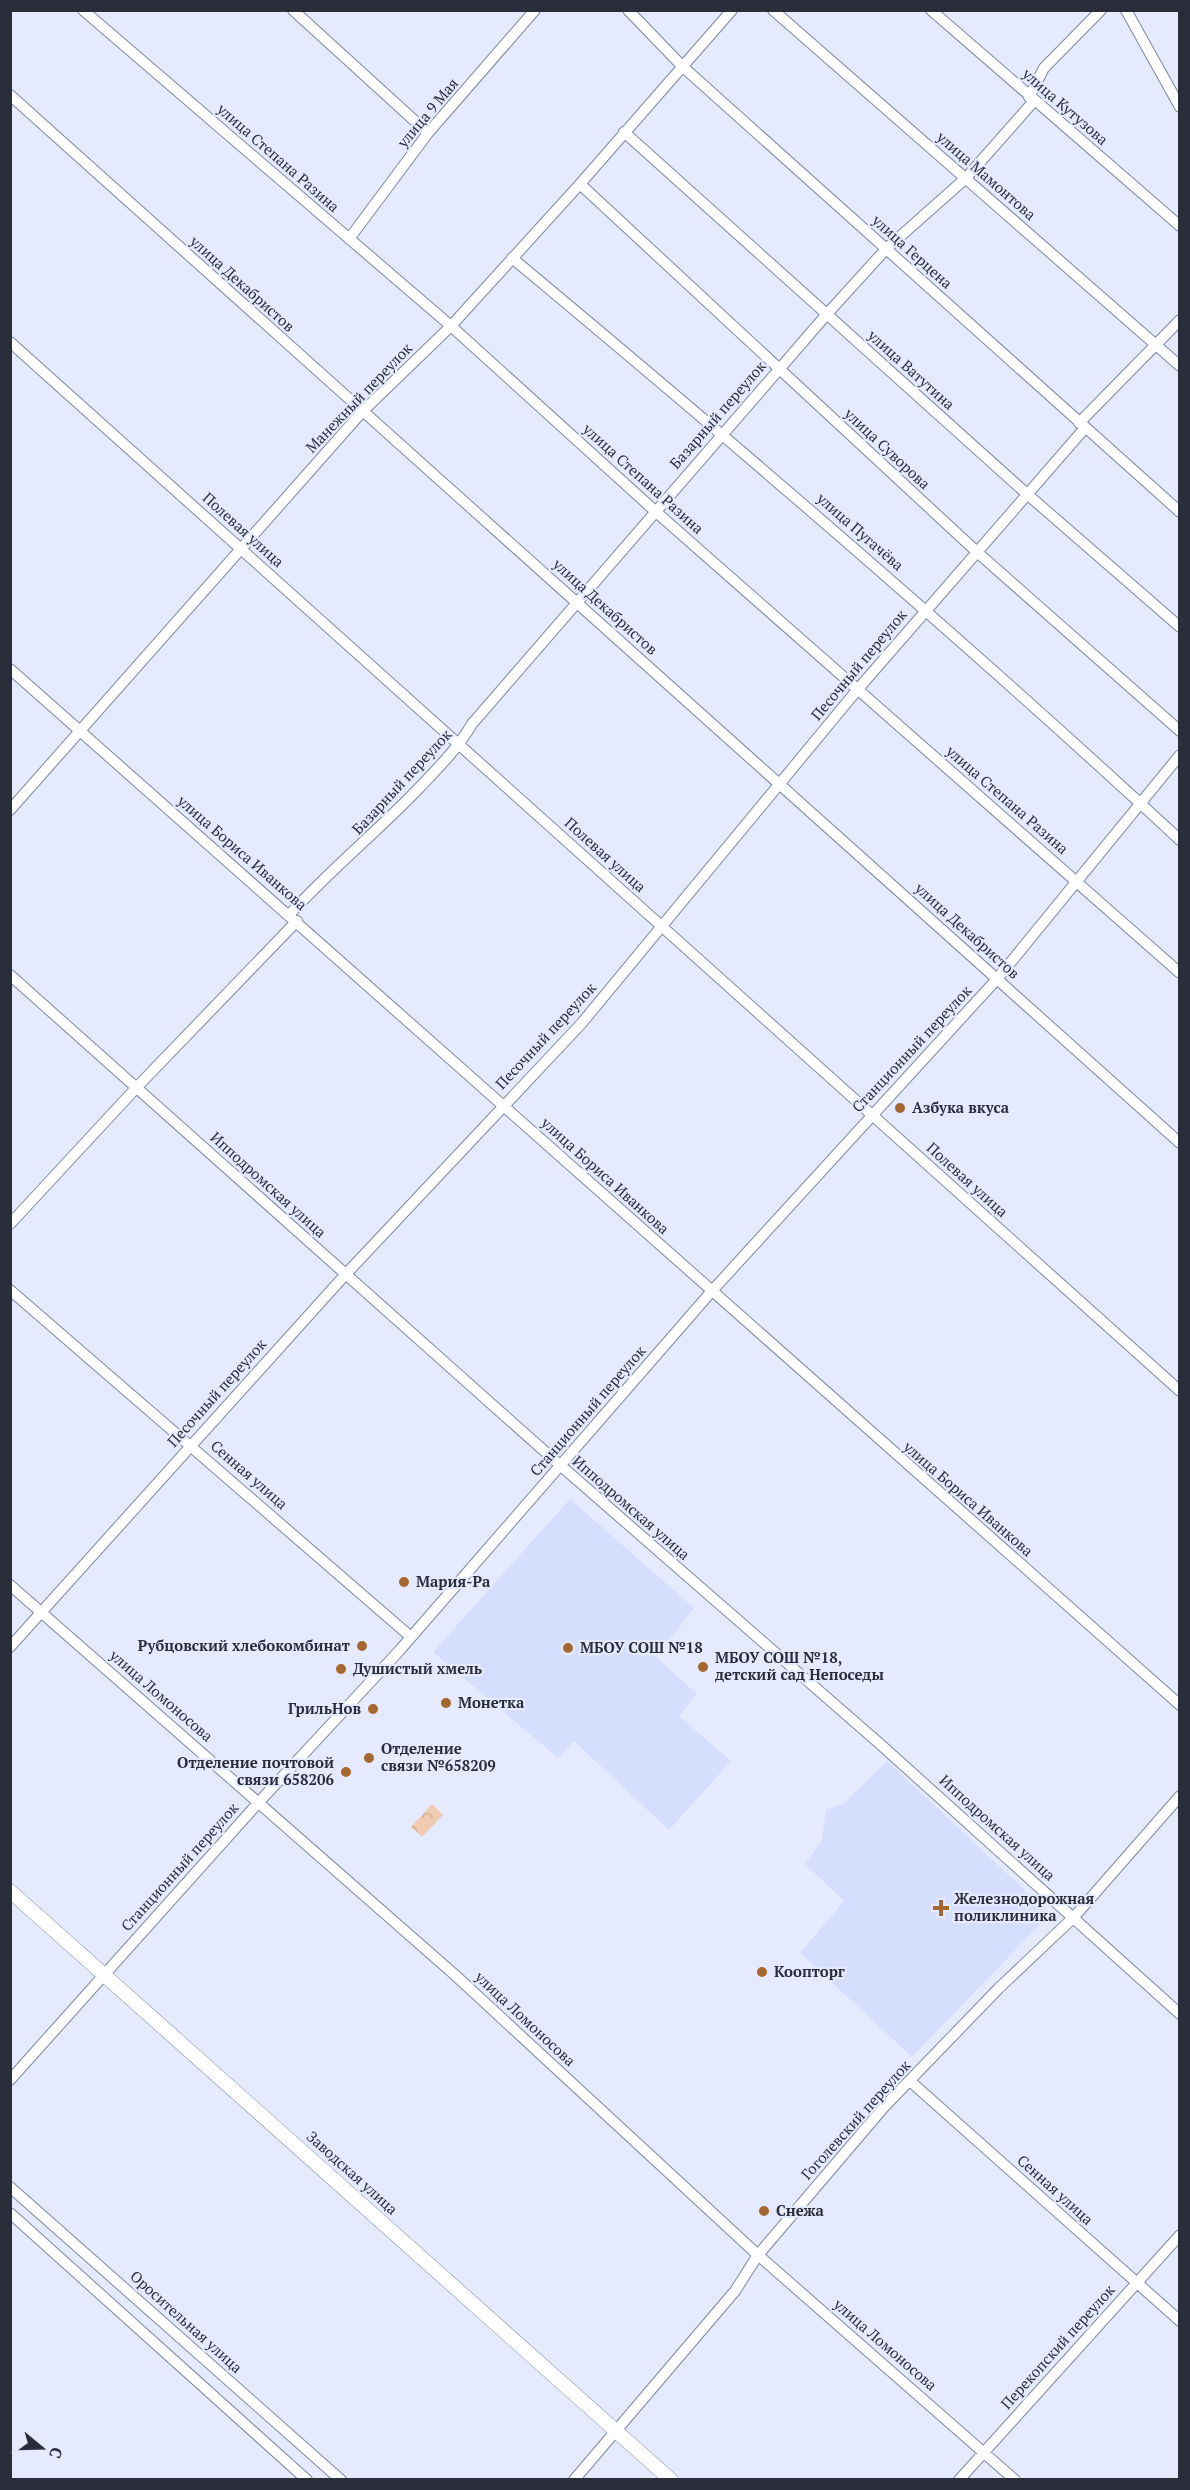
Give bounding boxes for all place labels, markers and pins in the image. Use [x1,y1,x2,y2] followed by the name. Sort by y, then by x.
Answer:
[912,1097,1010,1117] place label: Азбука вкуса
[893,1101,907,1115] marker: Азбука вкуса
[416,1571,491,1591] place label: Мария-Ра
[397,1575,411,1589] marker: Мария-Ра
[138,1635,350,1655] place label: Рубцовский хлебокомбинат
[580,1637,703,1657] place label: МБОУ СОШ №18
[355,1639,369,1653] marker: Рубцовский хлебокомбинат
[561,1641,575,1655] marker: МБОУ СОШ №18
[715,1647,884,1684] place label: МБОУ СОШ №18, детский сад Непоседы
[353,1658,482,1678] place label: Душистый хмель
[696,1660,710,1674] marker: МБОУ СОШ №18, детский сад Непоседы
[334,1662,348,1676] marker: Душистый хмель
[458,1692,525,1712] place label: Монетка
[439,1696,453,1710] marker: Монетка
[288,1698,361,1718] place label: ГрильНов
[366,1702,380,1716] marker: ГрильНов
[381,1738,496,1775] place label: Отделение связи №658209
[362,1751,376,1765] marker: Отделение связи №658209
[177,1752,335,1789] place label: Отделение почтовой связи 658206
[339,1765,353,1779] marker: Отделение почтовой связи 658206
[954,1888,1095,1925] place label: Железнодорожная поликлиника
[932,1899,950,1917] marker: Железнодорожная поликлиника
[774,1961,845,1981] place label: Коопторг
[755,1965,769,1979] marker: Коопторг
[776,2200,825,2220] place label: Снежа
[757,2204,771,2218] marker: Снежа

